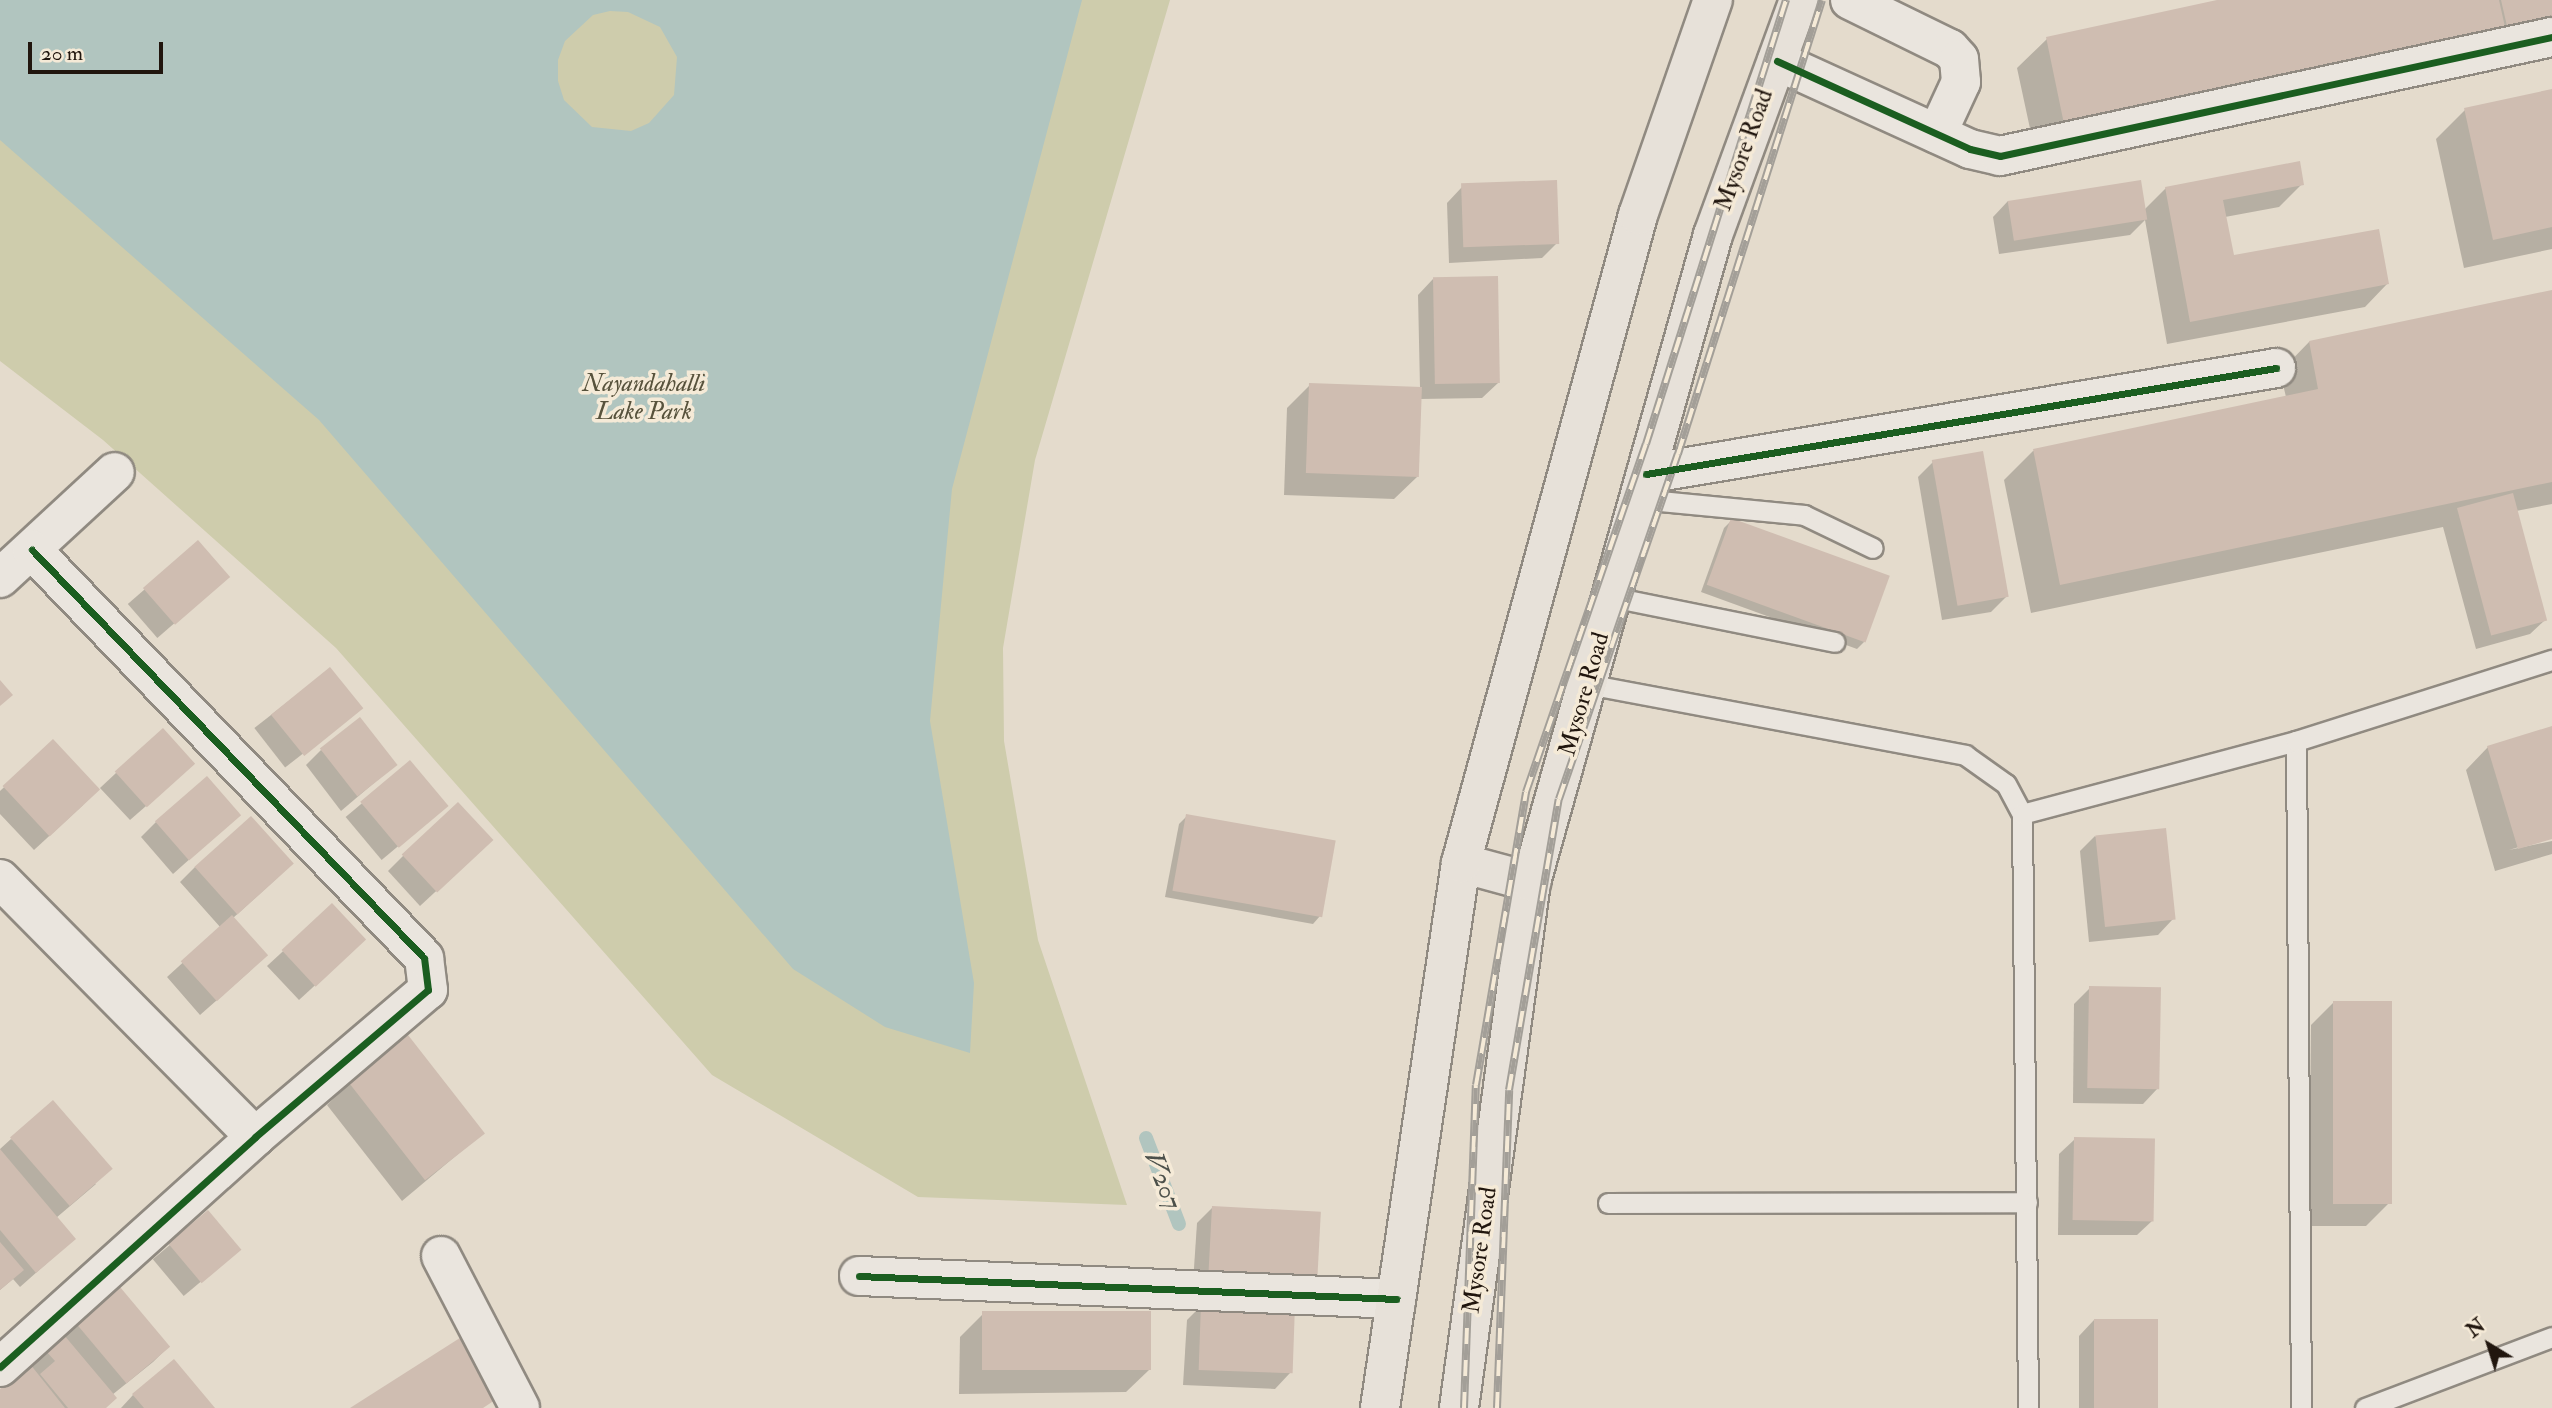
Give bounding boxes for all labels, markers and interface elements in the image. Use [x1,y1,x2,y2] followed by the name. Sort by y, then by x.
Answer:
[32,28,166,72] scale bar
[41,40,83,67] text: 20 m
[1709,85,1779,215] street label: Mysore Road
[583,370,705,426] park label: Nayandahalli Lake Park
[1553,629,1615,759] street label: Mysore Road
[1137,1147,1187,1215] water label: V207
[1457,1185,1503,1315] street label: Mysore Road
[2454,1310,2524,1380] north arrow
[2462,1314,2490,1343] text: N

